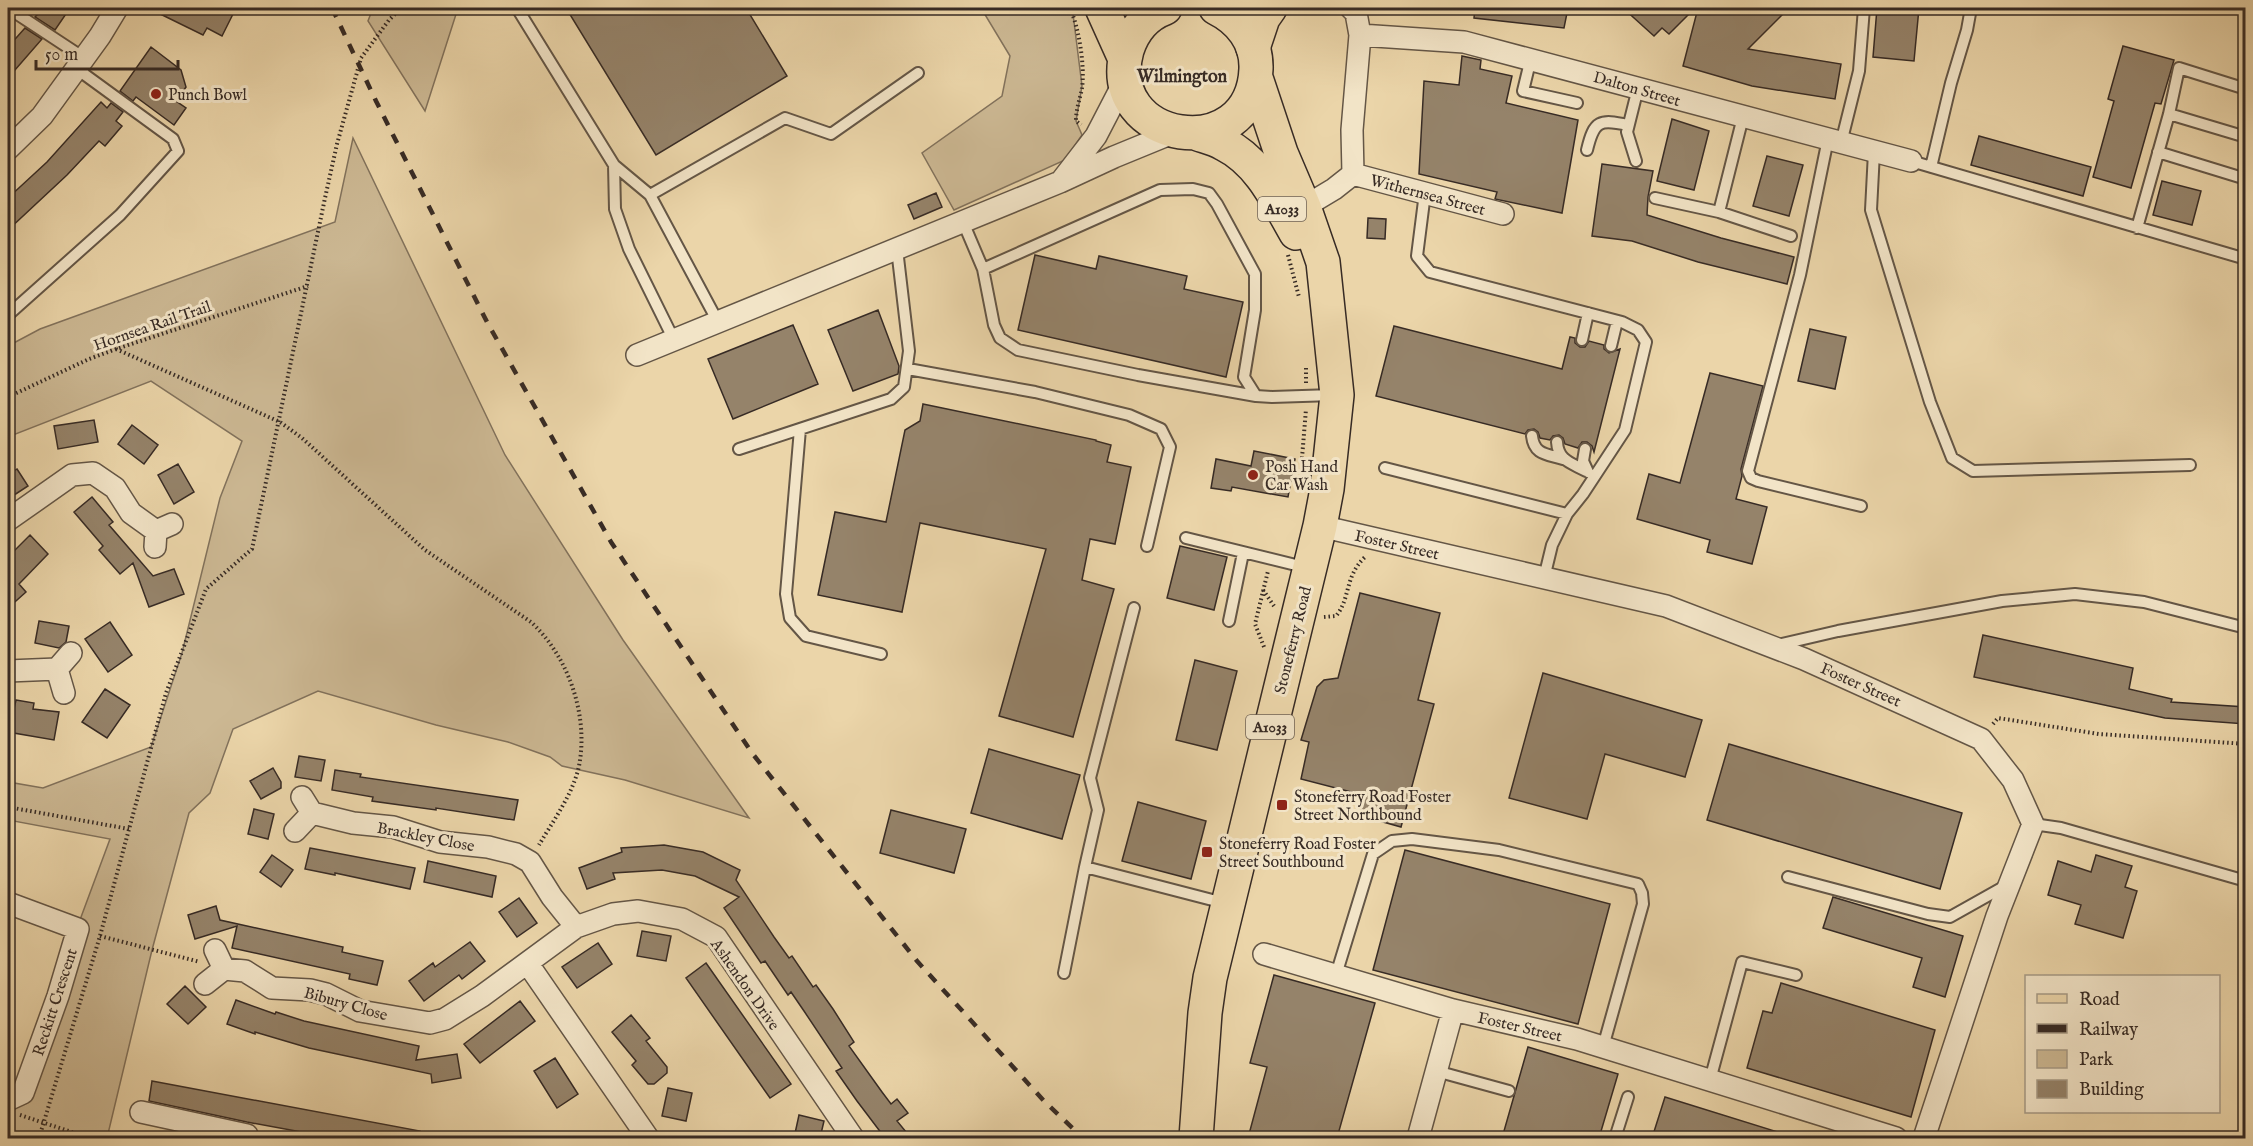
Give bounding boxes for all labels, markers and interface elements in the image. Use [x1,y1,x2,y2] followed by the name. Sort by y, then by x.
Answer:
[36,33,178,71] scale bar
[45,44,78,67] text: 50 m
[1136,66,1228,89] district label: Wilmington
[1590,68,1683,112] street label: Dalton Street
[168,86,247,106] place label: Punch Bowl
[149,87,163,101] marker: Punch Bowl
[1368,171,1488,221] street label: Withernsea Street
[1258,197,1306,221] road number: A1033
[91,297,215,356] street label: Hornsea Rail Trail
[1265,458,1338,496] place label: Posh Hand Car Wash
[1246,468,1260,482] marker: Posh Hand Car Wash
[1352,527,1441,566] street label: Foster Street
[1271,584,1317,696] street label: Stoneferry Road
[1817,659,1904,713] street label: Foster Street
[1246,715,1294,739] road number: A1033
[1294,788,1451,826] place label: Stoneferry Road Foster Street Northbound
[1275,798,1289,812] marker: Stoneferry Road Foster Street Northbound
[375,819,476,857] street label: Brackley Close
[1219,835,1376,873] place label: Stoneferry Road Foster Street Southbound
[1200,845,1214,859] marker: Stoneferry Road Foster Street Southbound
[705,935,783,1035] street label: Ashendon Drive
[29,946,83,1059] street label: Reckitt Crescent
[2025,975,2220,1113] legend
[301,983,390,1026] street label: Bibury Close
[2079,989,2120,1012] text: Road
[1475,1009,1564,1048] street label: Foster Street
[2079,1019,2138,1042] text: Railway
[2079,1049,2114,1072] text: Park
[2079,1079,2144,1102] text: Building

